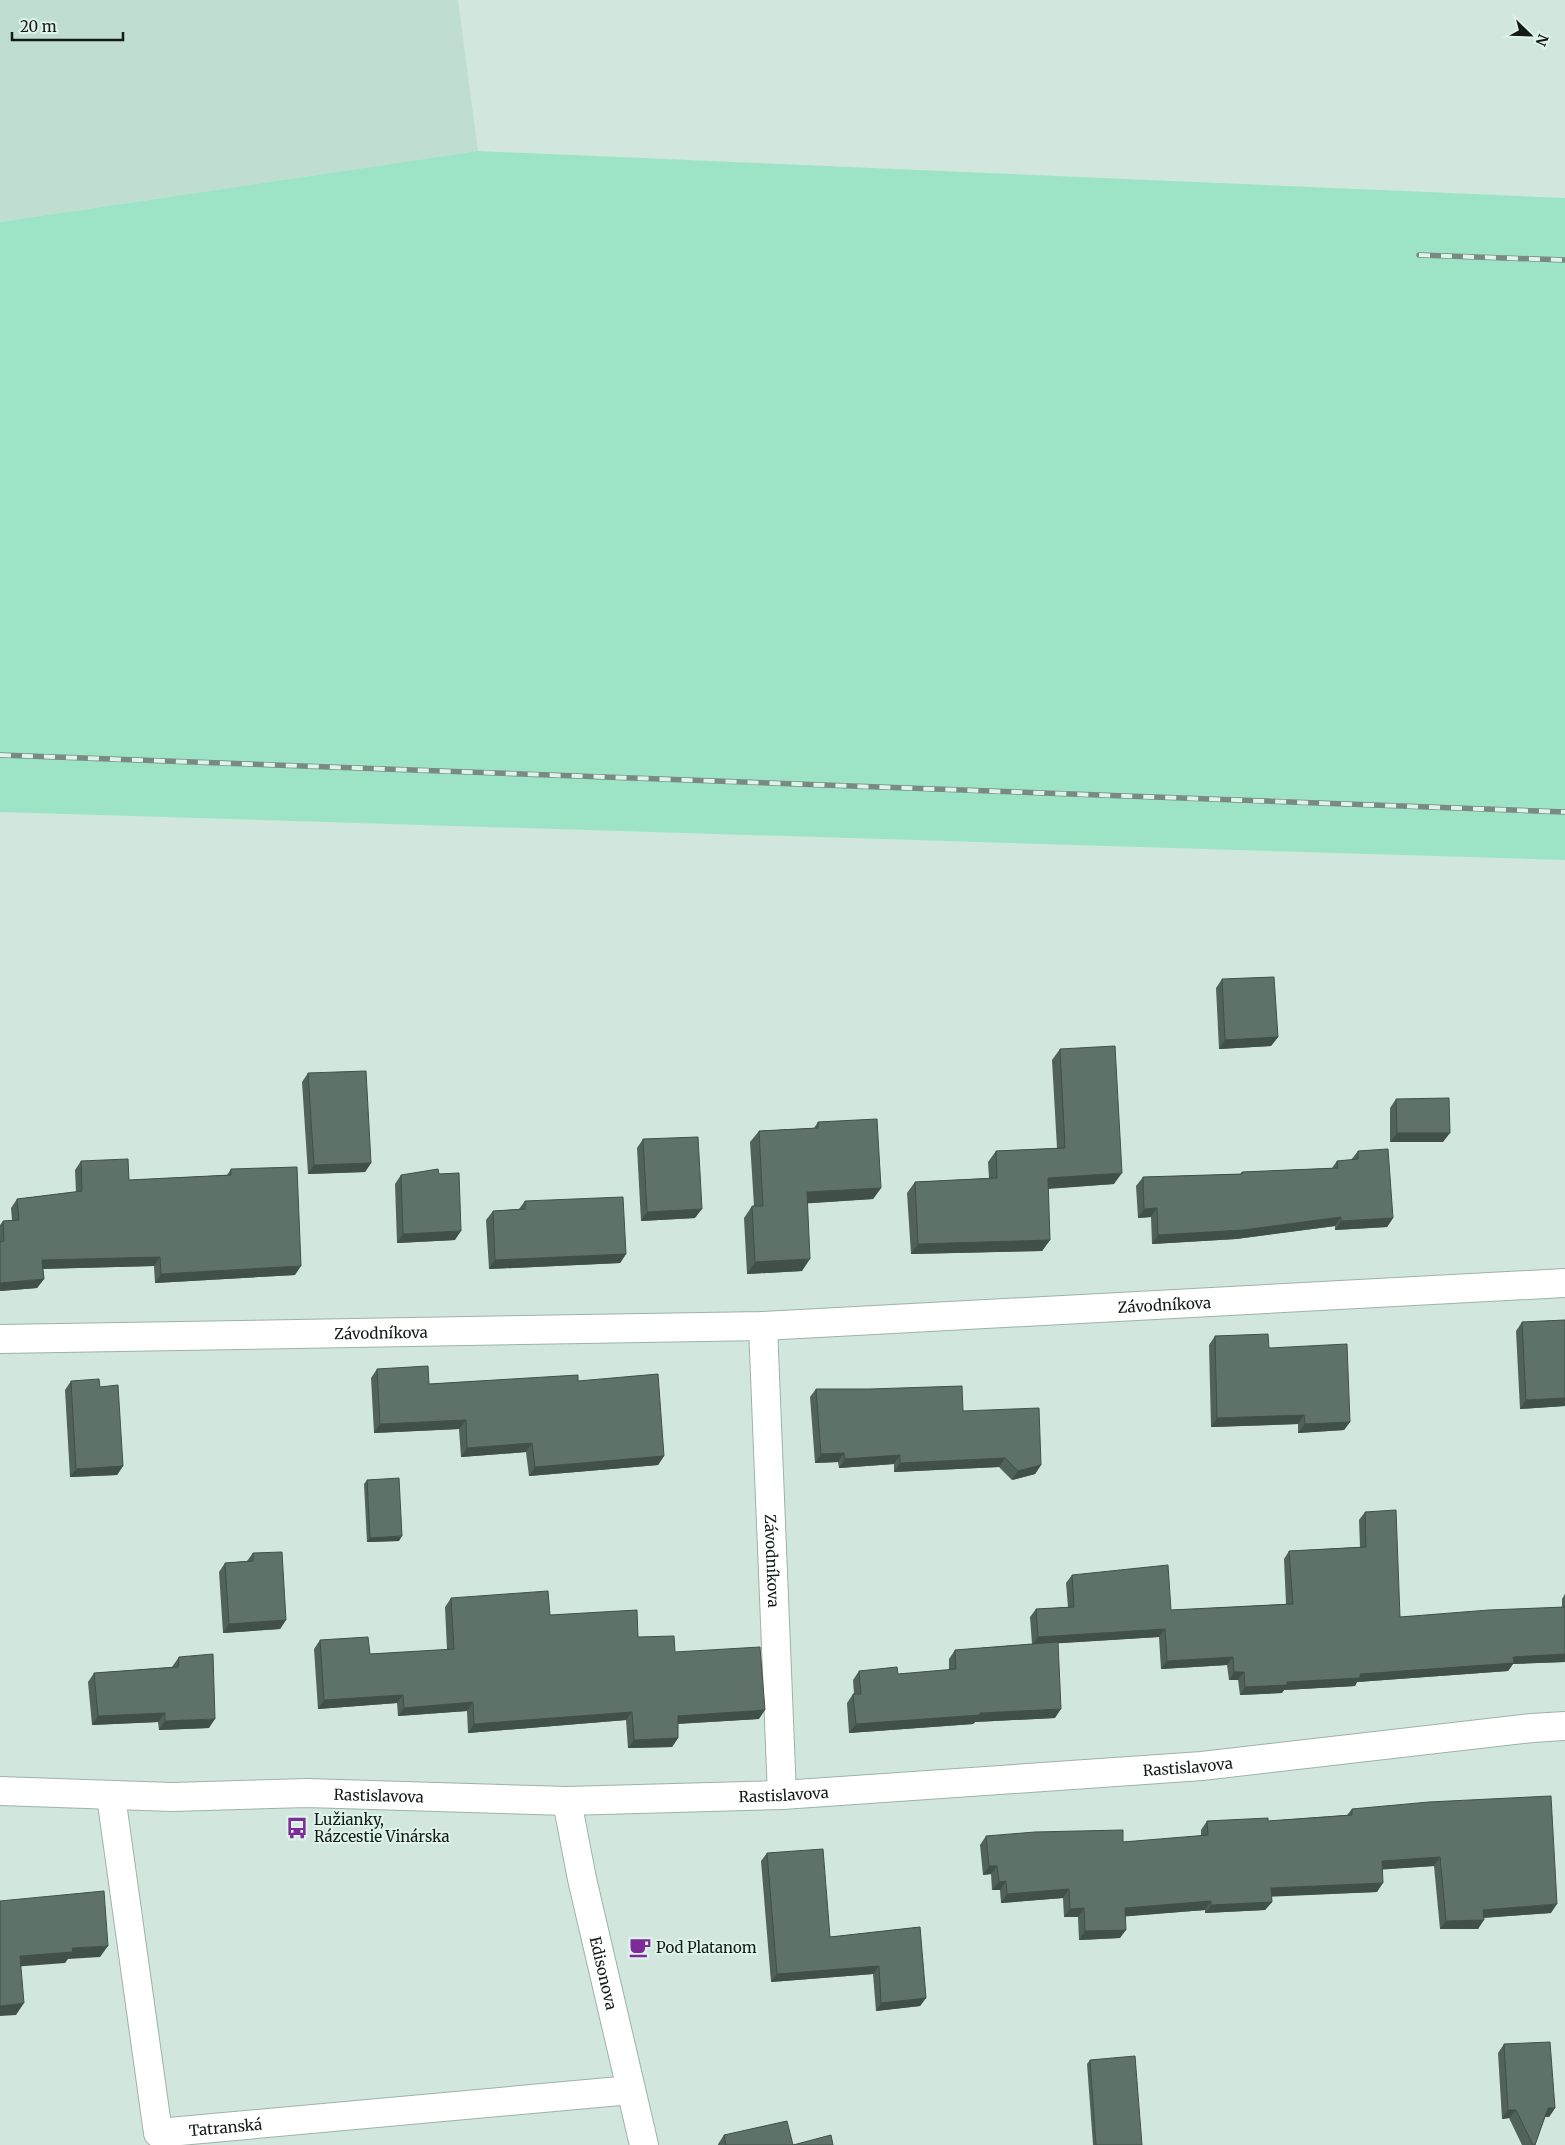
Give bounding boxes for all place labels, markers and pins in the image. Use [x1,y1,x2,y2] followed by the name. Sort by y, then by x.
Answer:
[314,1810,450,1846] place label: Lužianky, Rázcestie Vinárska
[284,1815,310,1841] bus stop icon: Lužianky, Rázcestie Vinárska
[627,1934,653,1960] cafe icon: Pod Platanom
[656,1938,757,1957] place label: Pod Platanom

